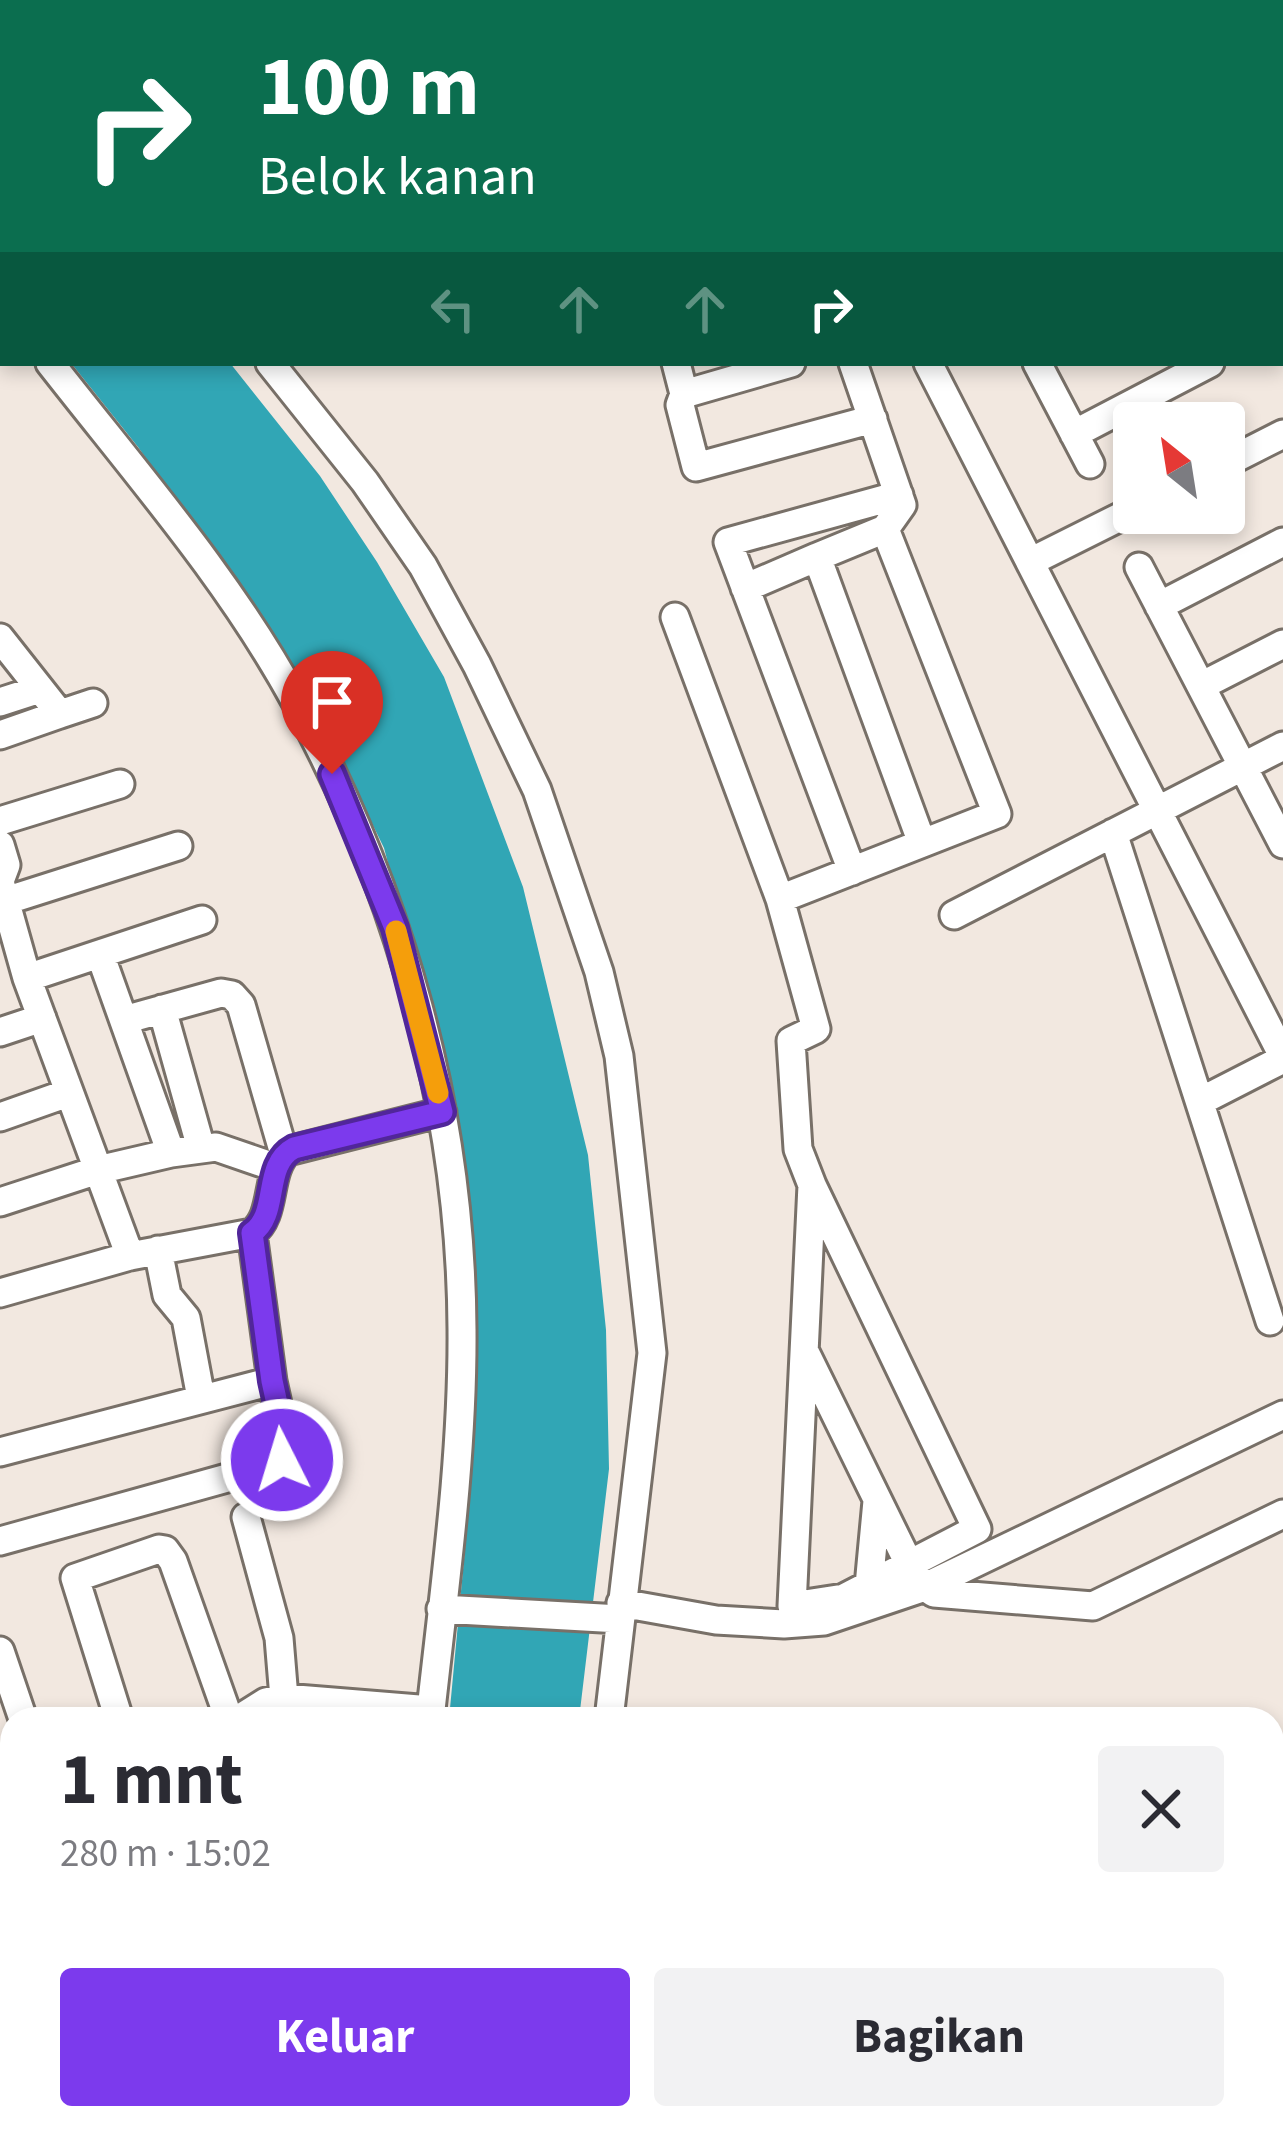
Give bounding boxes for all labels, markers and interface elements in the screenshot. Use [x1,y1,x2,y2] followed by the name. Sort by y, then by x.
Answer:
[258,28,480,148] text: 100 m
[60,48,216,204] icon: right
[258,139,537,216] text: Belok kanan
[420,276,486,342] icon: left
[546,276,612,342] icon: ahead
[672,276,738,342] icon: ahead
[798,276,864,342] icon: right
[1113,402,1245,534] north arrow
[1113,402,1245,534] map controls
[281,651,383,774] pin
[299,669,365,735] icon: arrive
[219,1397,345,1523] position arrow
[60,1729,243,1832] text: 1 mnt
[1098,1746,1224,1872] button: close
[60,1826,271,1882] text: 280 m · 15:02
[60,1968,630,2106] button: Keluar
[654,1968,1224,2106] button: Bagikan

